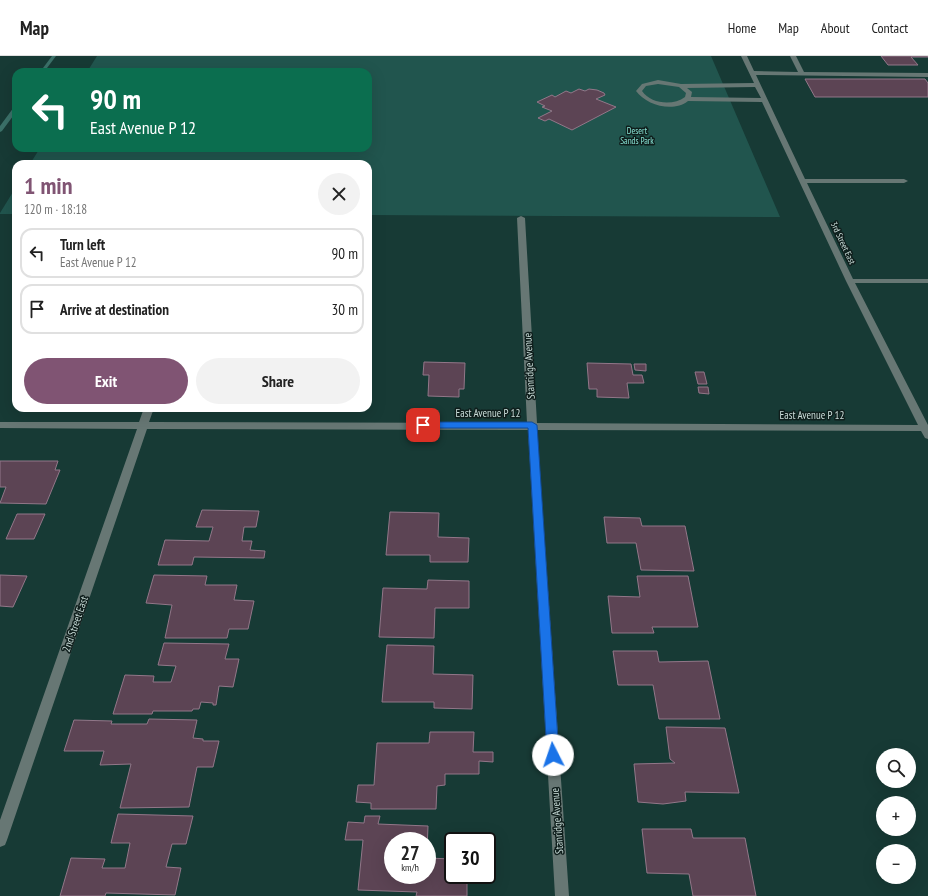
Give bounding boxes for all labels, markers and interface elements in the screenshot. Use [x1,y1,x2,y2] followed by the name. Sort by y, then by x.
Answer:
[20,16,49,40] text: Map
[728,19,756,37] text: Home
[778,19,799,37] text: Map
[821,19,850,37] text: About
[872,19,908,37] text: Contact
[90,80,141,117] text: 90 m
[24,84,76,136] icon: left
[90,116,196,139] text: East Avenue P 12
[620,125,654,146] park label: Desert Sands Park
[24,170,72,201] text: 1 min
[318,173,360,215] button: close
[24,201,87,218] text: 120 m · 18:18
[829,220,858,266] street label: 3rd Street East
[60,235,105,254] text: Turn left
[26,242,48,264] icon: left
[332,244,358,263] text: 90 m
[60,254,137,271] text: East Avenue P 12
[26,298,48,320] icon: arrive
[60,300,169,319] text: Arrive at destination
[332,300,358,319] text: 30 m
[520,332,538,399] street label: Stanridge Avenue
[24,358,188,404] button: Exit
[196,358,360,404] button: Share
[456,406,520,420] street label: East Avenue P 12
[406,408,440,442] pin
[780,408,844,422] street label: East Avenue P 12
[412,414,434,436] icon: arrive
[59,594,91,654] street label: 2nd Street East
[532,734,574,776] position arrow
[876,748,916,884] map controls
[876,748,916,788] button: search
[548,787,566,855] street label: Stanridge Avenue
[876,796,916,836] button: +
[444,832,496,884] speed limit sign: 30
[400,840,420,866] text: 27
[876,844,916,884] button: −
[401,861,419,874] text: km/h

